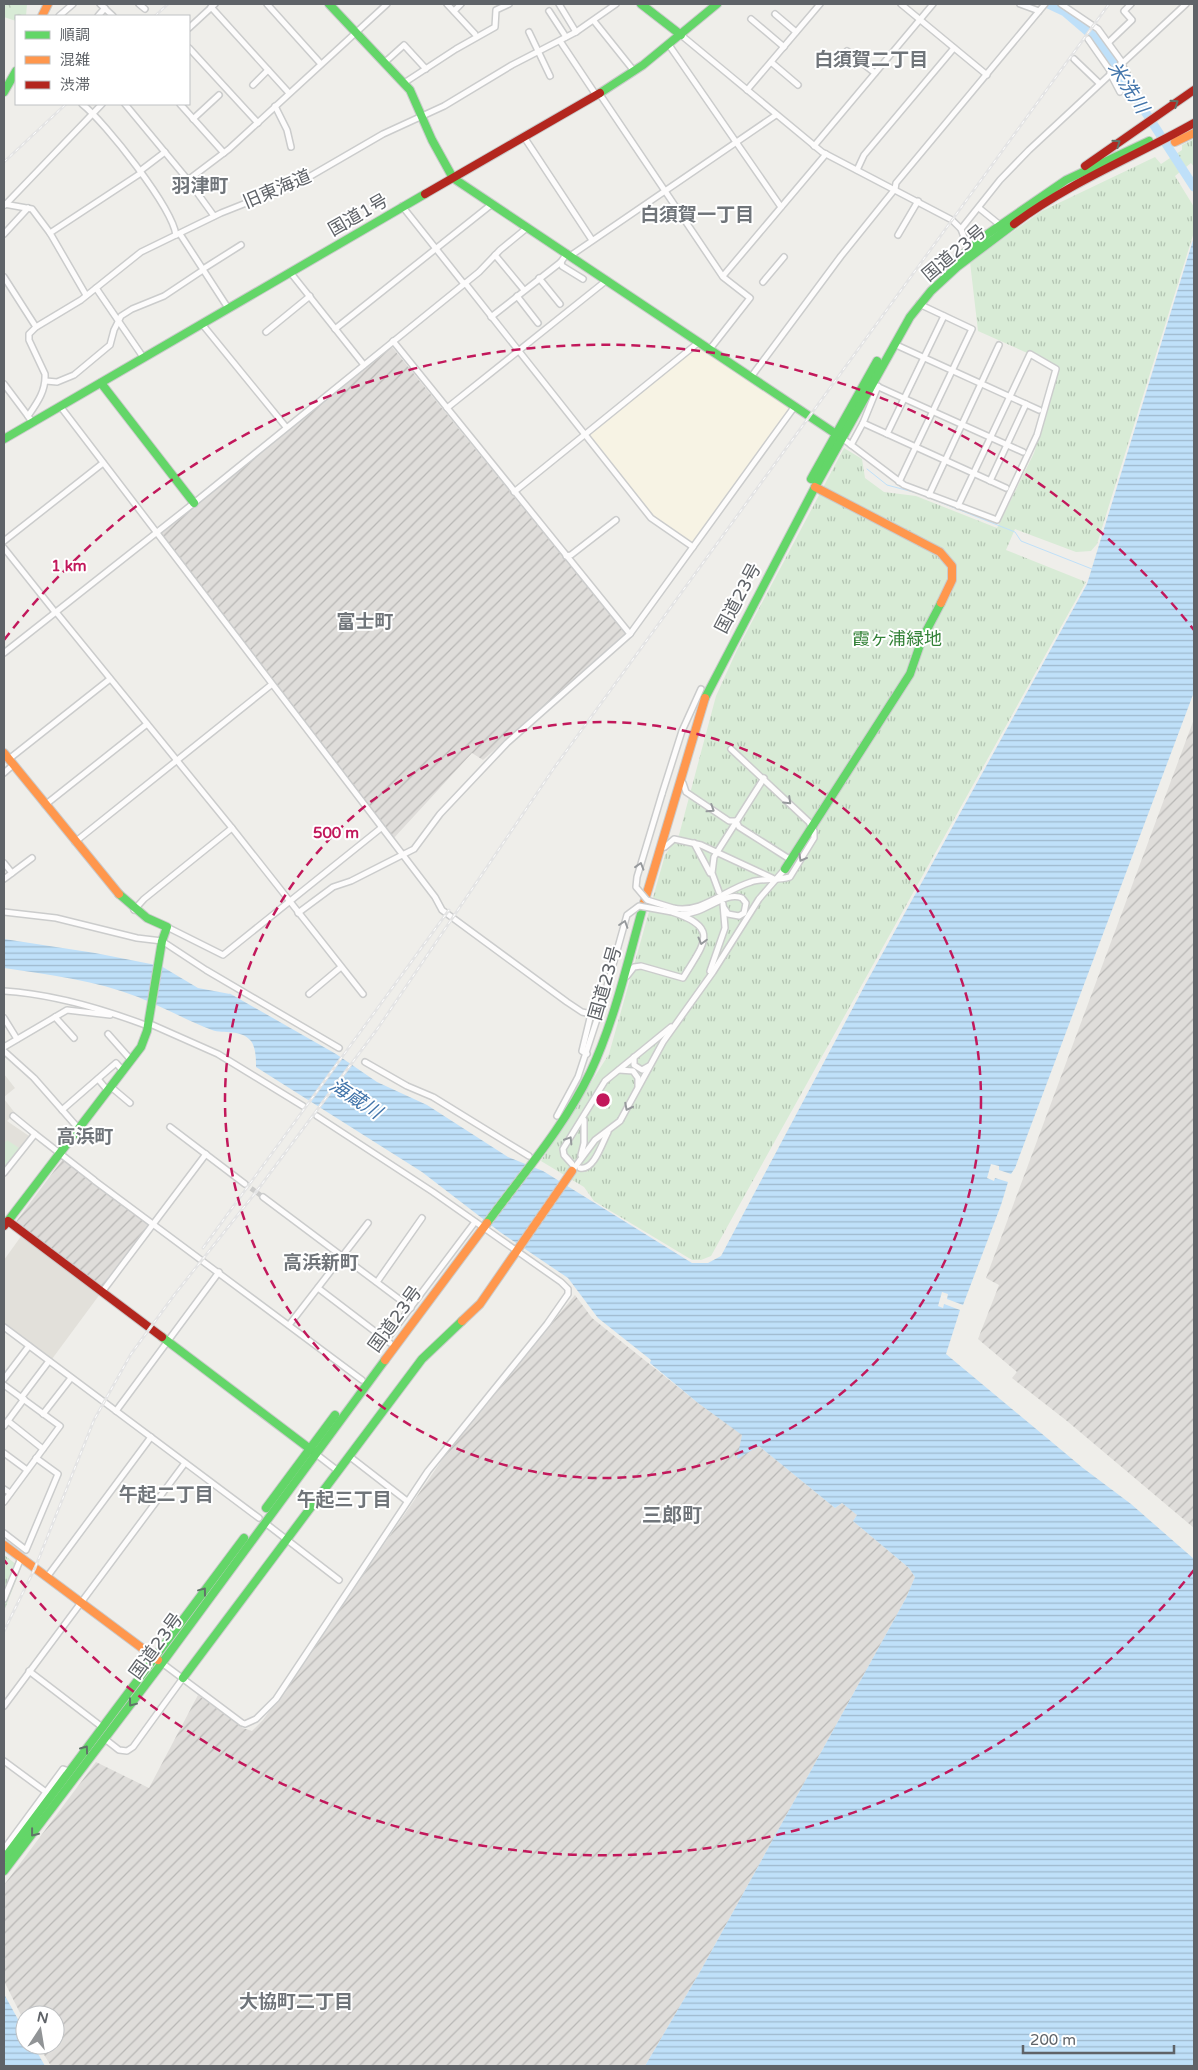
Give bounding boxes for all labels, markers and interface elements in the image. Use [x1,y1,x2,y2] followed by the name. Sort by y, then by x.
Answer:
[15,15,190,105] legend
[60,26,90,44] text: 順調
[814,49,928,71] district label: 白須賀二丁目
[60,51,90,69] text: 混雑
[1103,58,1154,119] water label: 米洗川
[60,76,90,94] text: 渋滞
[1169,100,1178,109] one-way arrow
[1111,140,1121,149] one-way arrow
[240,165,314,213] street label: 旧東海道
[171,175,229,197] district label: 羽津町
[324,189,392,241] street label: 国道1号
[640,204,754,226] district label: 白須賀一丁目
[918,220,990,286] street label: 国道23号
[51,557,87,575] text: 1 km
[710,559,766,637] street label: 国道23号
[336,611,394,633] district label: 富士町
[852,628,942,650] park label: 霞ヶ浦緑地
[783,796,792,805] one-way arrow
[705,803,714,812] one-way arrow
[313,824,359,842] text: 500 m
[799,853,809,862] one-way arrow
[635,863,645,871] one-way arrow
[618,920,628,928] one-way arrow
[697,937,708,945] one-way arrow
[584,943,626,1023] street label: 国道23号
[326,1074,387,1125] water label: 海蔵川
[594,1091,612,1109] centre of rings
[624,1101,634,1110] one-way arrow
[56,1126,114,1148] district label: 高浜町
[562,1136,572,1145] one-way arrow
[283,1252,359,1274] district label: 高浜新町
[364,1282,426,1356] street label: 国道23号
[118,1484,214,1506] district label: 午起二丁目
[296,1489,392,1511] district label: 午起三丁目
[642,1504,702,1528] district label: 三郎町
[197,1587,206,1597] one-way arrow
[125,1609,187,1683] street label: 国道23号
[129,1697,138,1707] one-way arrow
[79,1746,87,1755] one-way arrow
[31,1827,40,1836] one-way arrow
[239,1991,353,2013] district label: 大協町二丁目
[15,2005,65,2055] north arrow
[35,2008,50,2027] text: N
[1023,2022,1174,2054] scale bar
[1030,2031,1076,2049] text: 200 m

